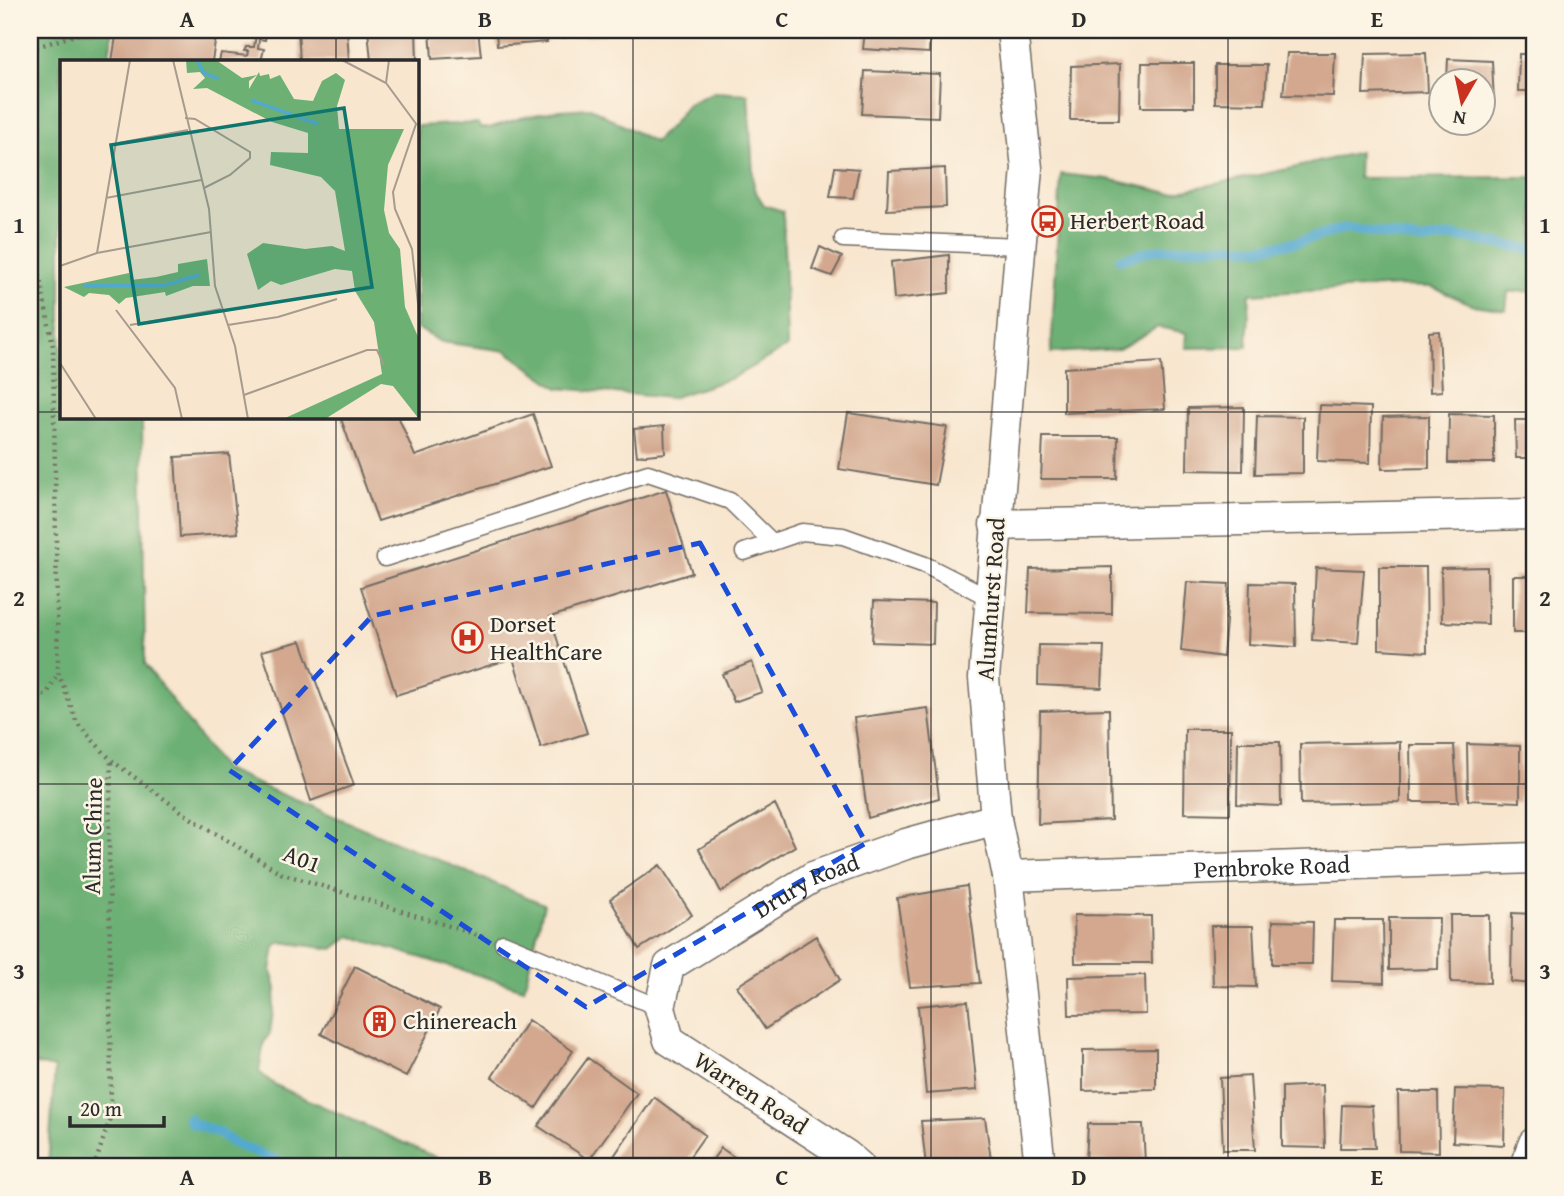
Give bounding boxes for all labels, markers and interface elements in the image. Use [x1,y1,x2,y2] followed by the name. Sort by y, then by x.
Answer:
[180,2,195,35] text: A
[478,2,492,35] text: B
[775,2,789,35] text: C
[1072,2,1087,35] text: D
[1371,2,1383,35] text: E
[60,60,418,418] inset map
[1428,66,1498,136] north arrow
[1451,104,1468,134] text: N
[1070,203,1205,238] place label: Herbert Road
[1030,204,1064,238] bus stop icon: Herbert Road
[13,208,25,241] text: 1
[1539,208,1551,241] text: 1
[967,516,1014,682] street label: Alumhurst Road
[13,581,25,614] text: 2
[1539,581,1551,614] text: 2
[490,606,602,669] place label: Dorset HealthCare
[450,621,484,655] hospital icon: Dorset HealthCare
[74,777,111,895] street label: Alum Chine
[278,835,326,882] street label: A01
[747,844,864,927] street label: Drury Road
[1193,846,1351,887] street label: Pembroke Road
[13,954,25,987] text: 3
[1539,954,1551,987] text: 3
[403,1003,517,1038] place label: Chinereach
[363,1004,397,1038] building icon: Chinereach
[687,1042,816,1143] street label: Warren Road
[70,1084,164,1128] scale bar
[80,1093,122,1124] text: 20 m
[180,1160,195,1193] text: A
[478,1160,492,1193] text: B
[775,1160,789,1193] text: C
[1072,1160,1087,1193] text: D
[1371,1160,1383,1193] text: E

